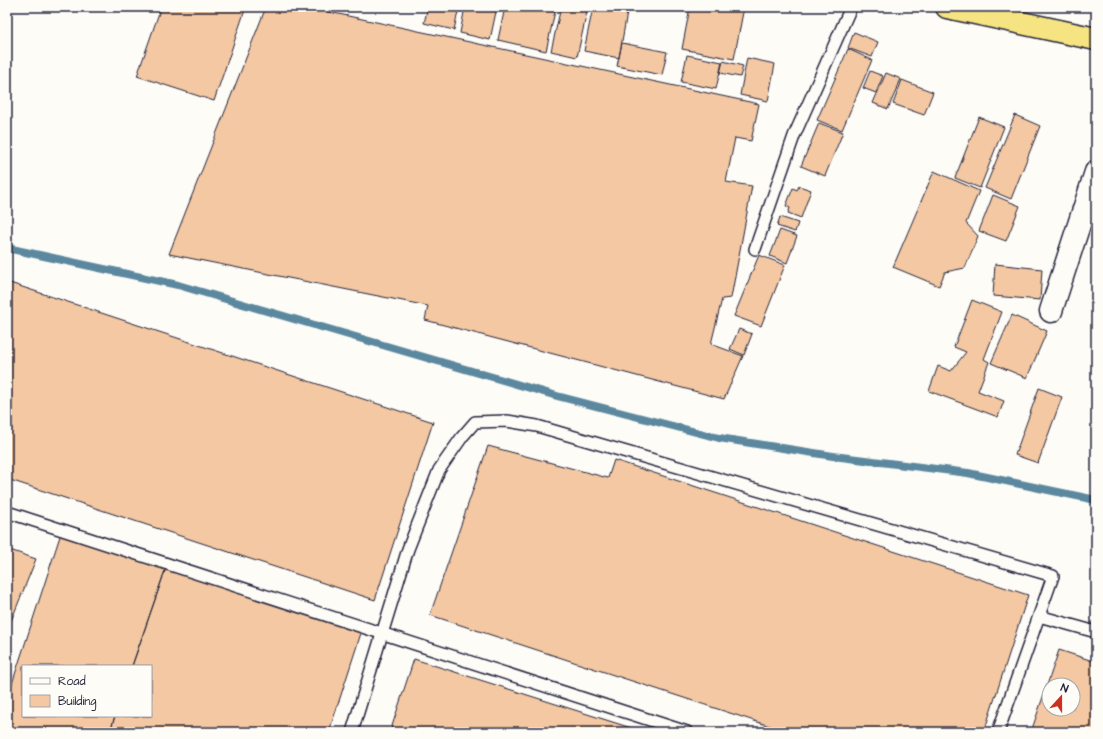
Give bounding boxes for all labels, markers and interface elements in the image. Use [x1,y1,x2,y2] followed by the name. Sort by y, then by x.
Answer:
[22,665,152,717] legend
[58,673,86,690] text: Road
[1041,677,1081,717] north arrow
[1058,680,1070,696] text: N
[58,693,96,711] text: Building

